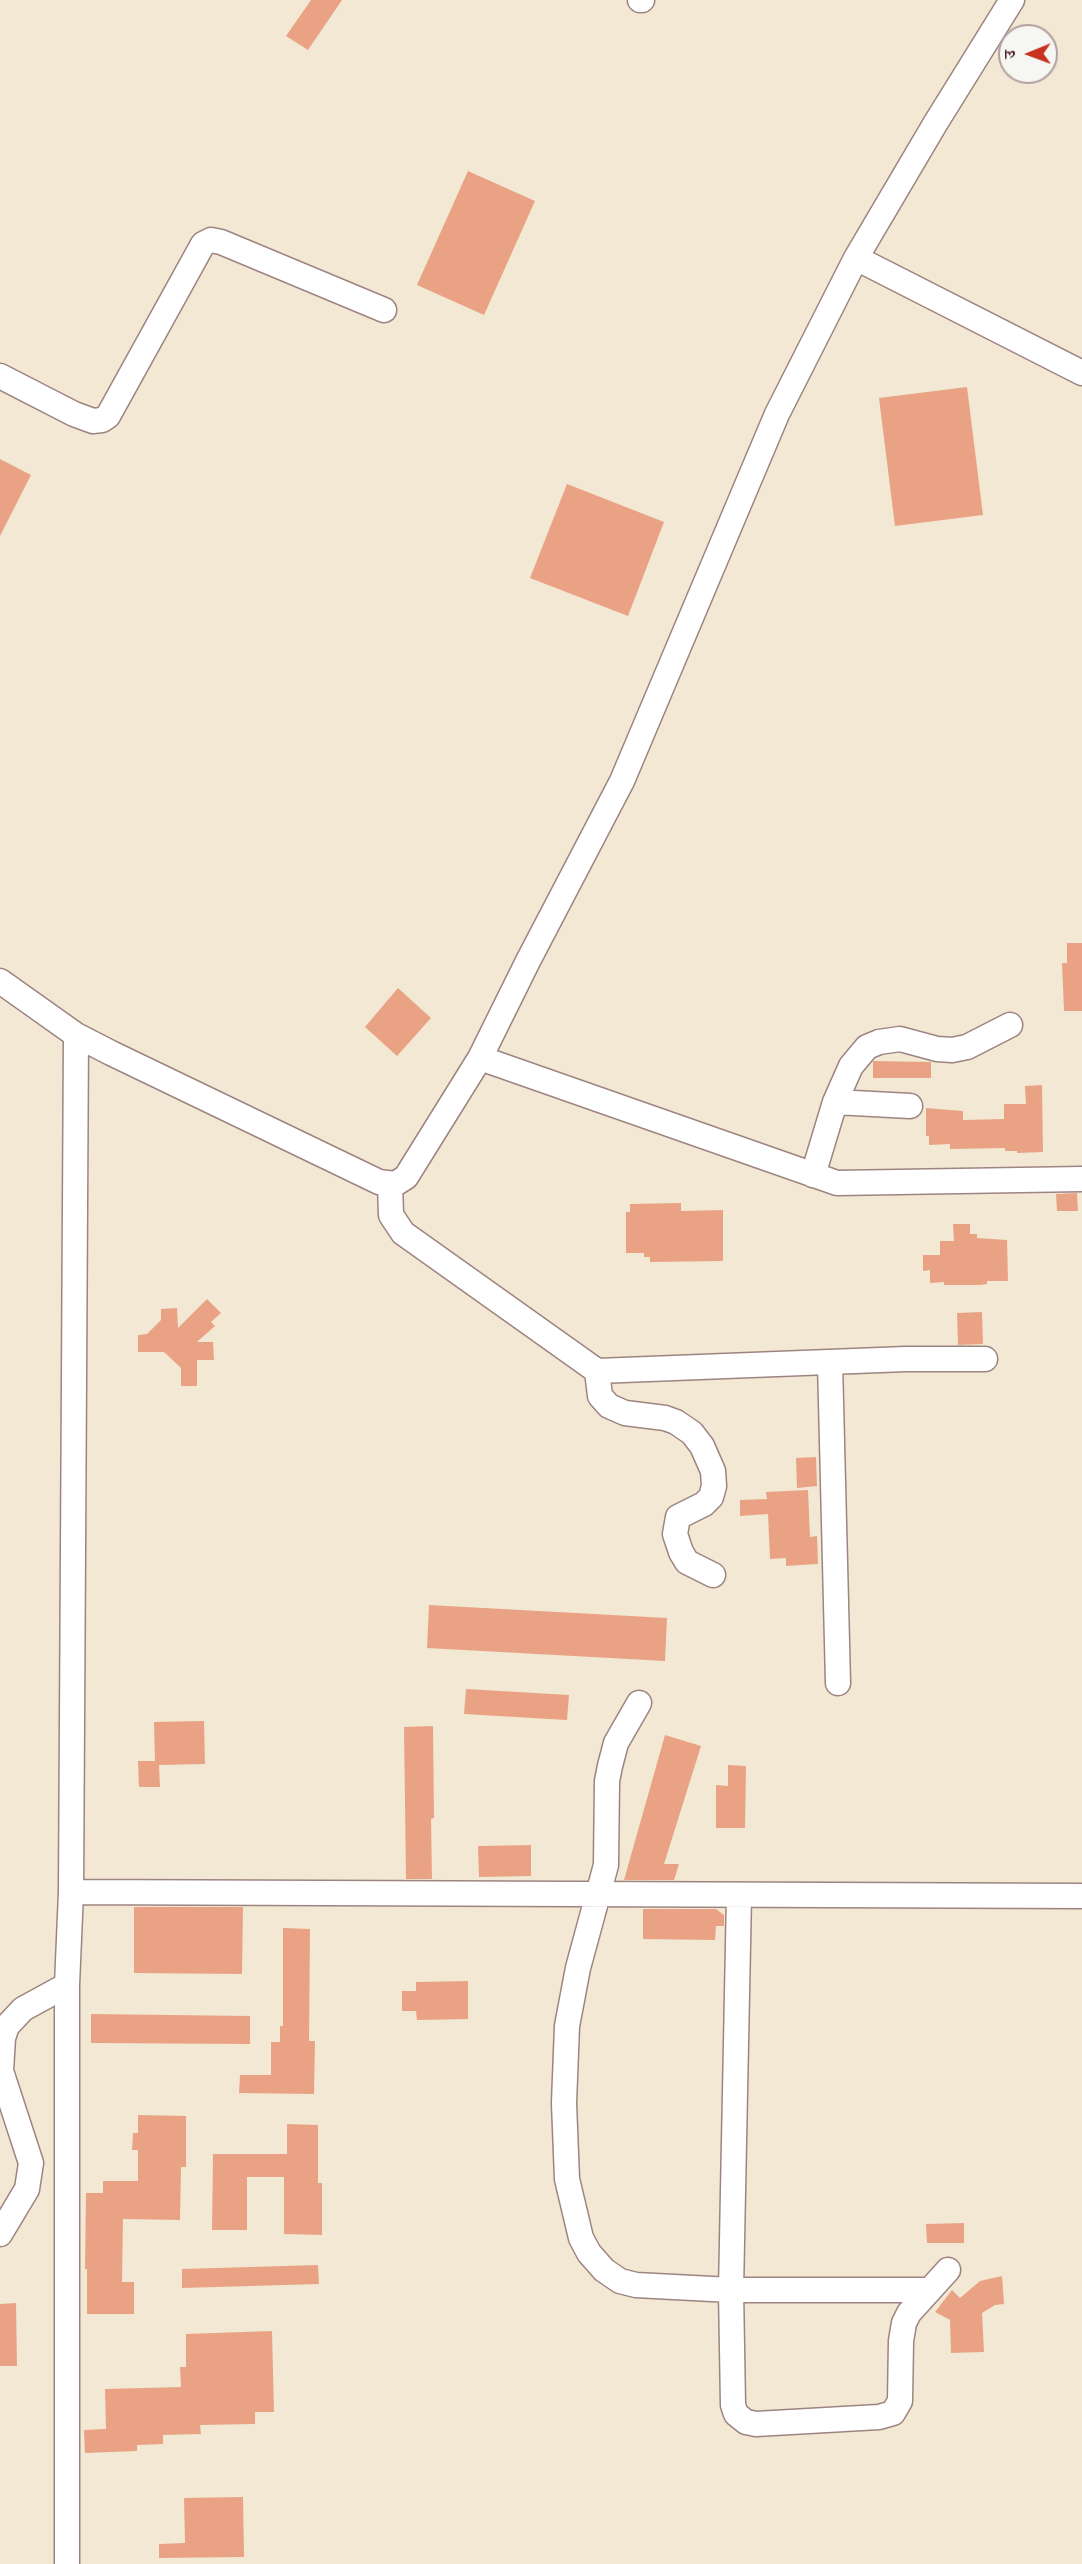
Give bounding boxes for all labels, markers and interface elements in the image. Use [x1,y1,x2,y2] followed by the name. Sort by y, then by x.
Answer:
[998,24,1058,84] north arrow
[1000,50,1023,59] text: उ

